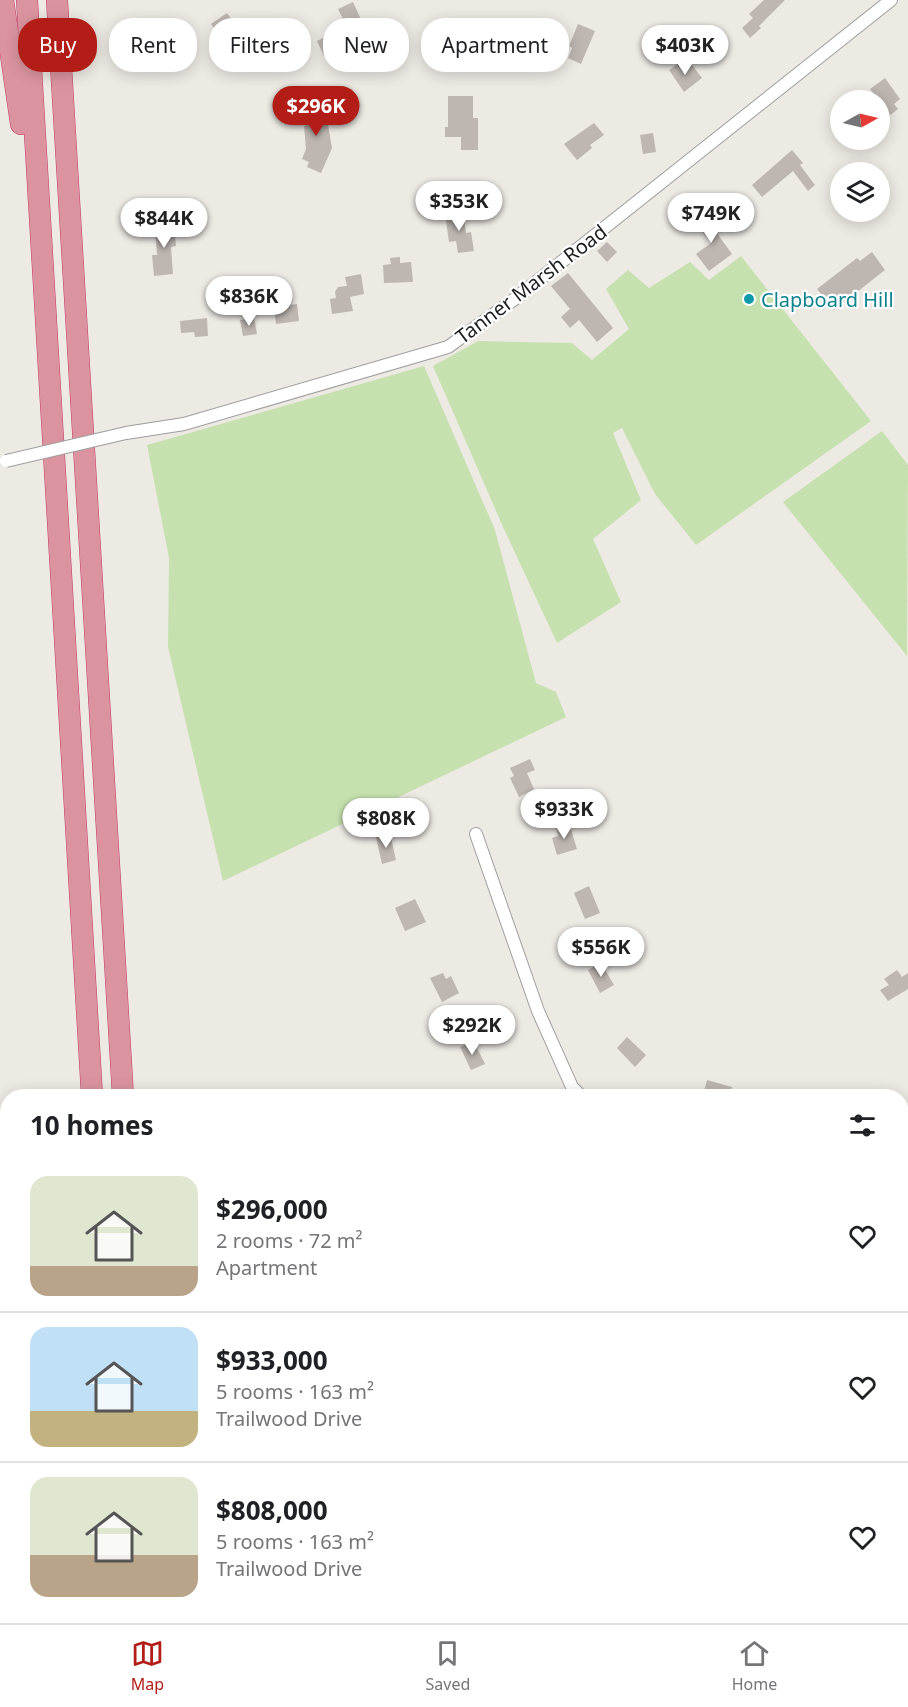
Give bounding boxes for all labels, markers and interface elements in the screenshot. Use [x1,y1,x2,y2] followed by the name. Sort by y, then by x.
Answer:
[18,18,97,72] chip: Buy
[109,18,197,72] chip: Rent
[209,18,311,72] chip: Filters
[323,18,409,72] chip: New
[421,18,569,72] chip: Apartment
[643,25,727,76] pin: $403K
[655,31,715,58] text: $403K
[274,86,358,137] pin: $296K
[830,90,890,150] north arrow
[830,90,890,222] map controls
[286,92,346,119] text: $296K
[830,162,890,222] button: layers
[417,181,501,232] pin: $353K
[429,187,489,214] text: $353K
[669,193,753,244] pin: $749K
[122,198,206,249] pin: $844K
[681,199,741,226] text: $749K
[134,204,194,231] text: $844K
[450,218,612,350] street label: Tanner Marsh Road
[207,276,291,327] pin: $836K
[219,282,279,309] text: $836K
[761,286,894,313] place label: Clapboard Hill
[742,292,756,306] marker: Clapboard Hill
[522,789,606,840] pin: $933K
[534,795,594,822] text: $933K
[344,798,428,849] pin: $808K
[356,804,416,831] text: $808K
[559,927,643,978] pin: $556K
[571,933,631,960] text: $556K
[430,1005,514,1056] pin: $292K
[442,1011,502,1038] text: $292K
[30,1107,154,1143] text: 10 homes
[846,1109,879,1142] icon: filters
[216,1191,328,1227] text: $296,000
[78,1200,150,1272] icon: home
[846,1220,879,1253] icon: heart
[216,1227,363,1254] text: 2 rooms · 72 m²
[216,1254,317,1281] text: Apartment
[216,1342,328,1378] text: $933,000
[78,1351,150,1423] icon: home
[846,1371,879,1404] icon: heart
[216,1378,374,1405] text: 5 rooms · 163 m²
[216,1405,362,1432] text: Trailwood Drive
[216,1492,328,1528] text: $808,000
[78,1501,150,1573] icon: home
[846,1521,879,1554] icon: heart
[216,1528,374,1555] text: 5 rooms · 163 m²
[216,1555,362,1582] text: Trailwood Drive
[131,1637,164,1695] tab: Map
[426,1637,470,1695] tab: Saved
[732,1637,777,1695] tab: Home

